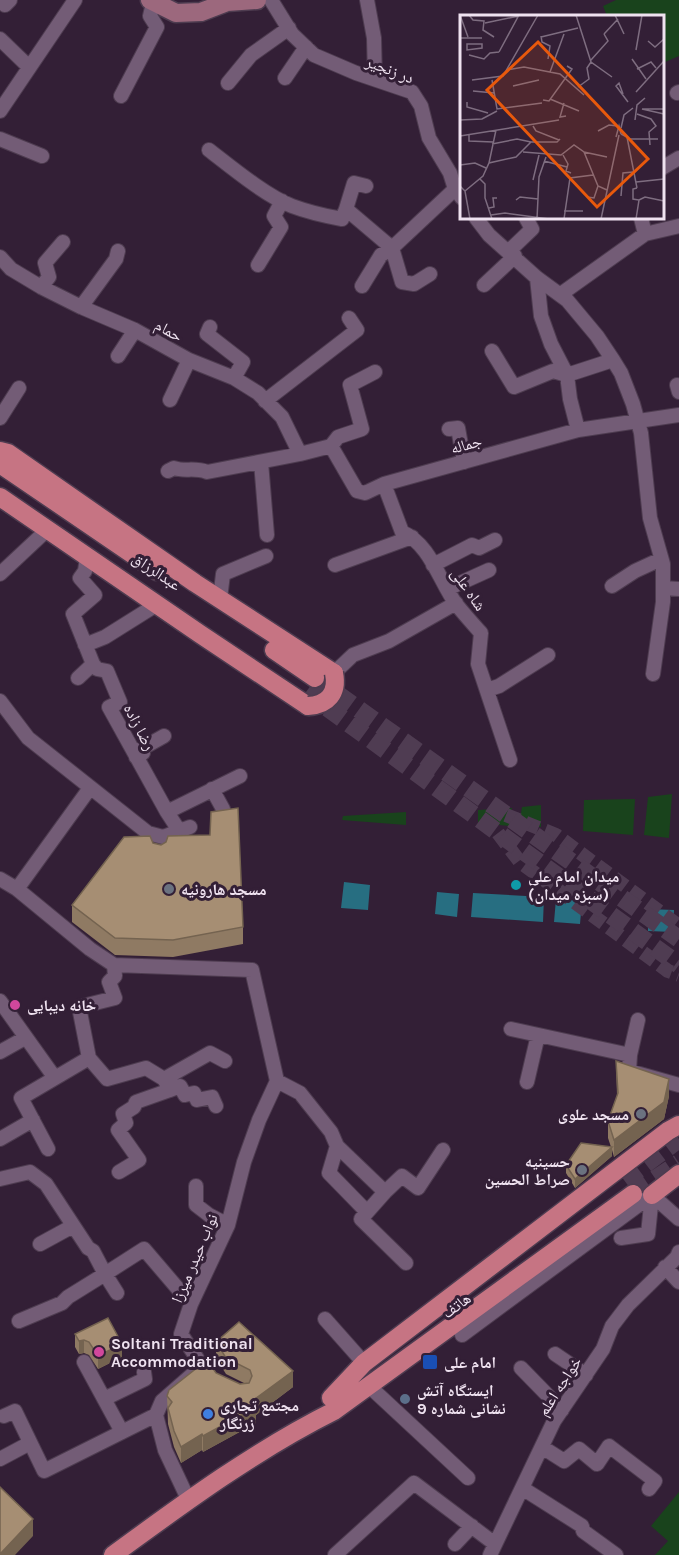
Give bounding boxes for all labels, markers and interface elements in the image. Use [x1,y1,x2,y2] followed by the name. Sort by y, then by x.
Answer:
[460,15,664,219] inset map
[362,51,417,87] street label: در زنجیر
[151,315,186,347] street label: حمام
[448,431,484,458] street label: جماله
[128,548,185,595] street label: عبدالرزاق
[446,564,490,615] street label: شاه علی
[120,701,159,754] street label: رضا زاده
[528,867,619,904] place label: میدان امام علی (سبزه میدان)
[509,878,523,892] marker: میدان امام علی (سبزه میدان)
[181,880,267,899] place label: مسجد هارونیه
[162,882,176,896] marker: مسجد هارونیه
[27,996,96,1015] place label: خانه دیبایی
[8,998,22,1012] marker: خانه دیبایی
[558,1105,629,1124] place label: مسجد علوی
[634,1107,648,1121] marker: مسجد علوی
[485,1152,570,1189] place label: حسینیه صراط الحسین
[575,1163,589,1177] marker: حسینیه صراط الحسین
[167,1211,222,1306] street label: نواب حیدر میرزا
[438,1289,474,1322] street label: هاتف
[111,1334,253,1371] place label: Soltani Traditional Accommodation
[92,1345,106,1359] marker: Soltani Traditional Accommodation
[421,1353,439,1371] marker: امام علی
[444,1353,496,1374] place label: امام علی
[533,1353,586,1420] street label: خواجه اعلم
[417,1381,506,1418] place label: ایستگاه آتش نشانی شماره 9
[398,1392,412,1406] marker: ایستگاه آتش نشانی شماره 9
[219,1396,299,1433] place label: مجتمع تجاری زرنگار
[201,1407,215,1421] marker: مجتمع تجاری زرنگار

